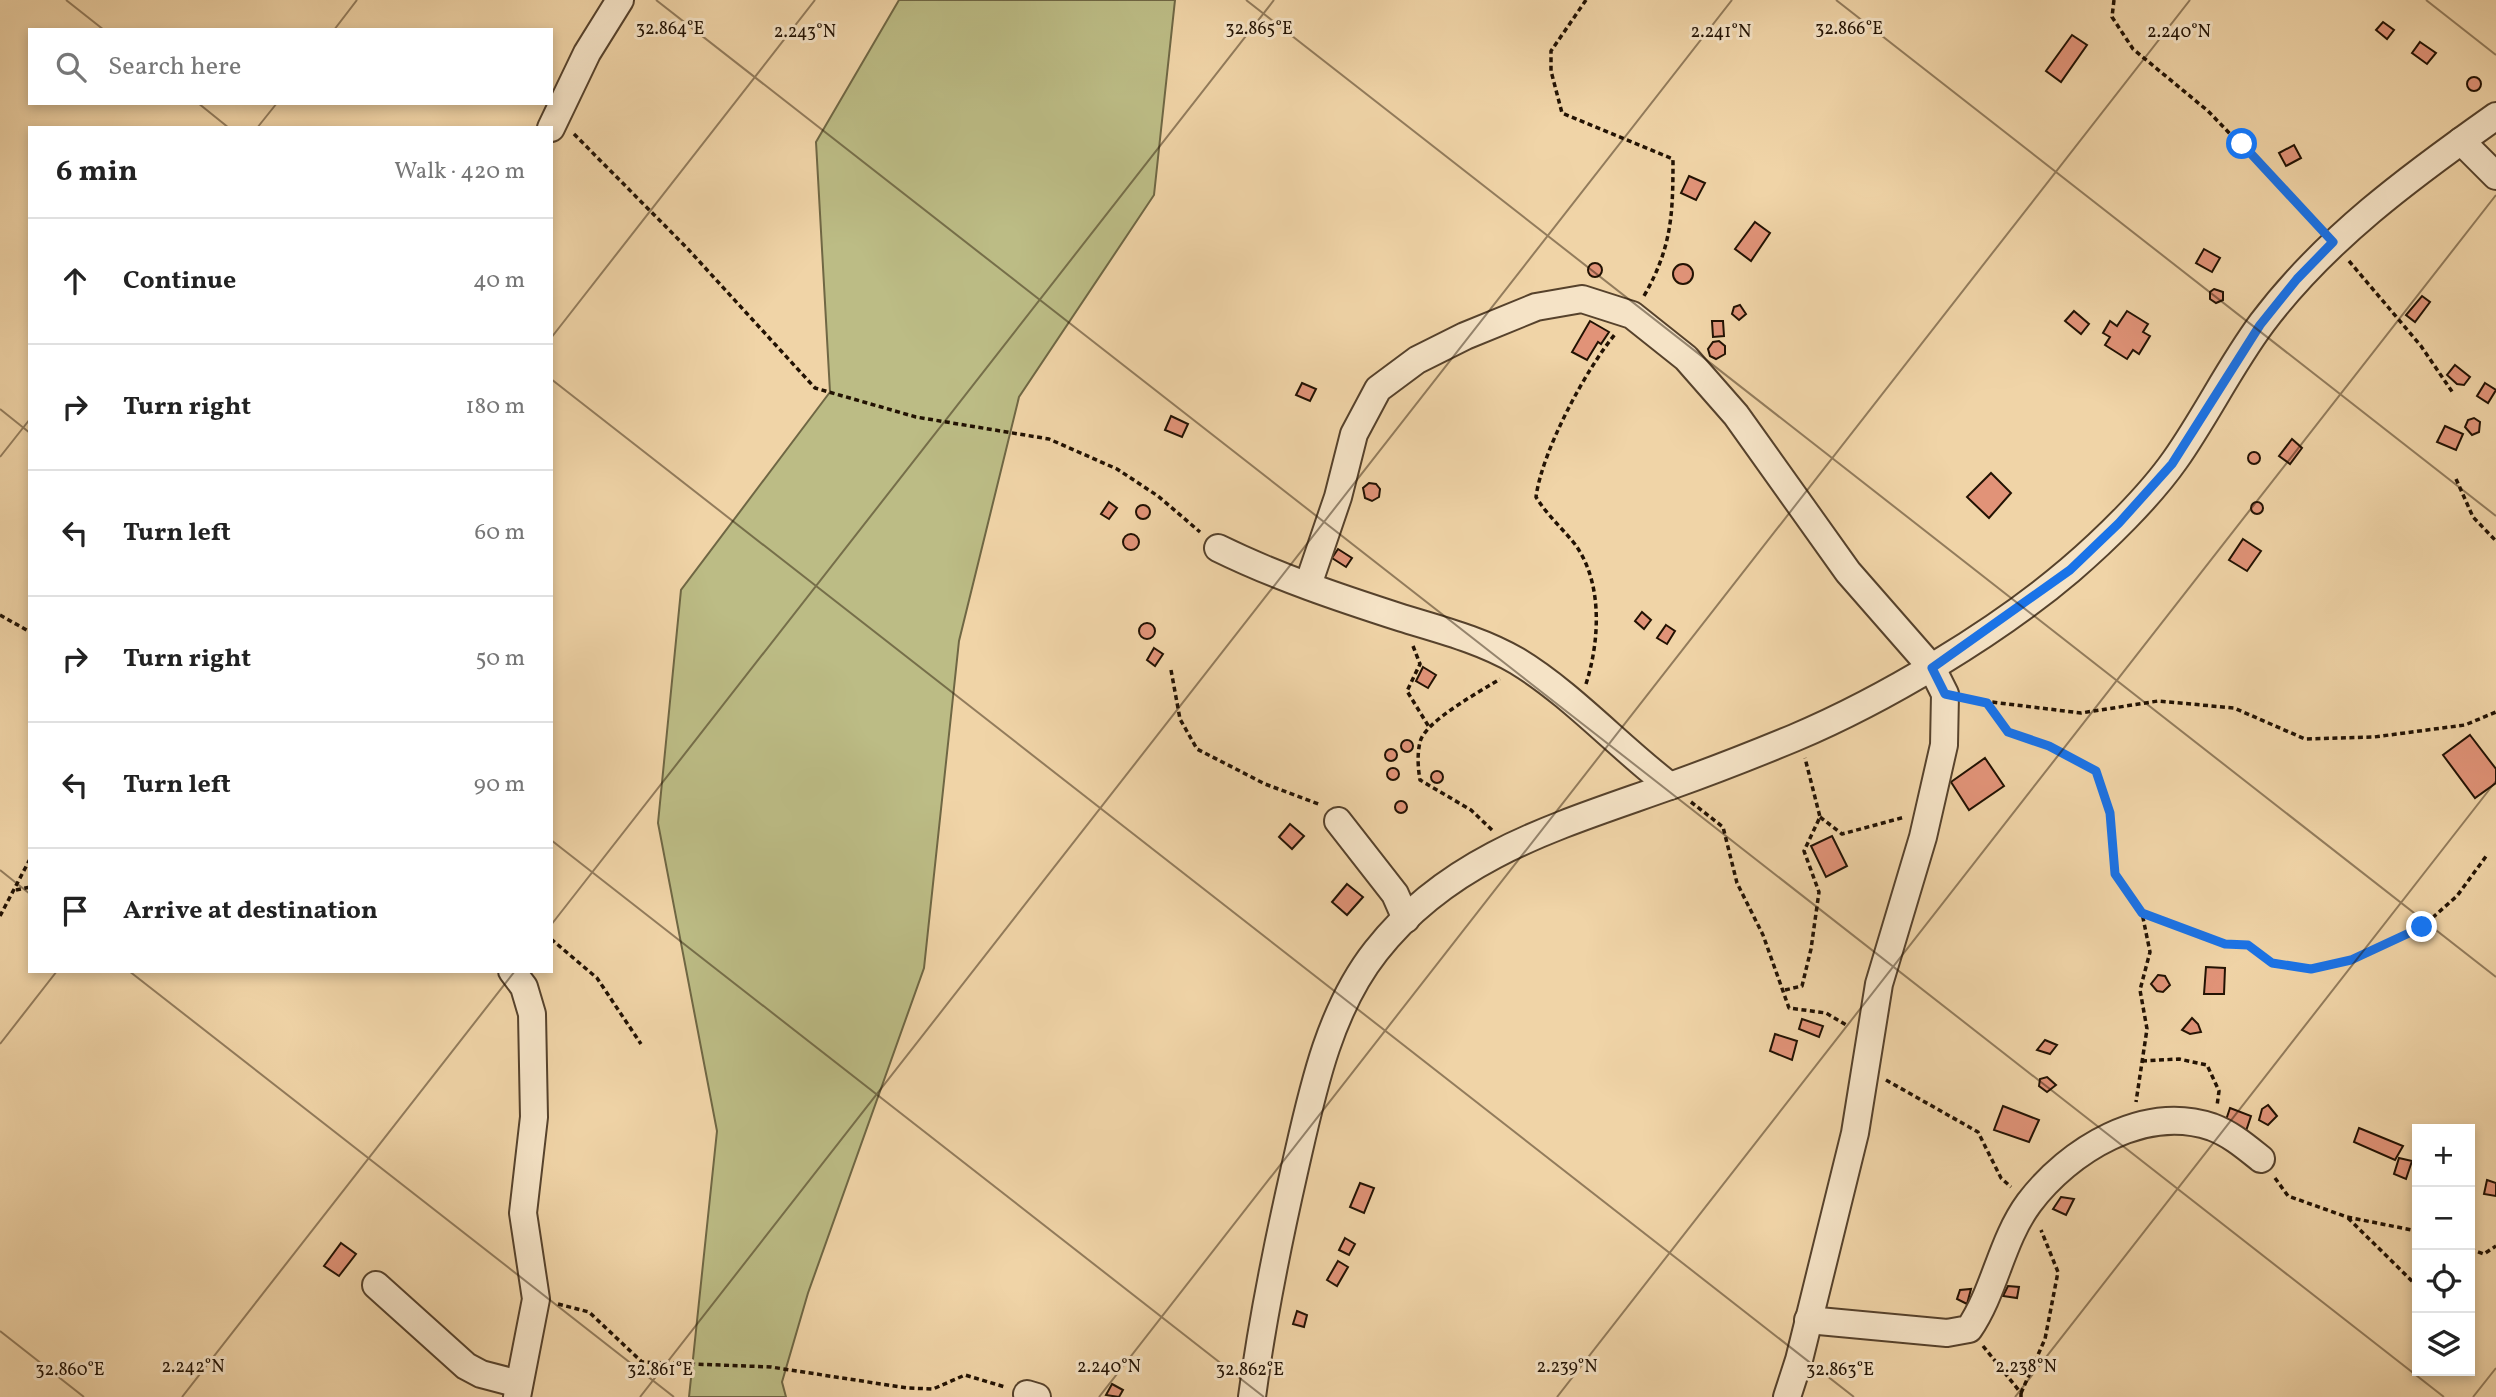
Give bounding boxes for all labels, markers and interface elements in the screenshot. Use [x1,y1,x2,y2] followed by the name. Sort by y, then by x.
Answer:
[636,17,704,42] text: 32.864°E
[1225,17,1293,42] text: 32.865°E
[1815,17,1883,42] text: 32.866°E
[774,20,836,45] text: 2.243°N
[1691,20,1751,45] text: 2.241°N
[2147,20,2211,45] text: 2.240°N
[28,28,553,105] search box
[52,48,90,86] icon: search
[108,49,241,85] text: Search here
[2226,128,2257,159] route start
[56,151,138,193] text: 6 min
[394,156,525,188] text: Walk · 420 m
[56,262,94,300] icon: ahead
[123,263,236,299] text: Continue
[473,265,525,297] text: 40 m
[56,388,94,426] icon: right
[123,389,251,425] text: Turn right
[466,391,525,423] text: 180 m
[56,514,94,552] icon: left
[123,515,231,551] text: Turn left
[475,517,525,549] text: 60 m
[56,640,94,678] icon: right
[123,641,251,677] text: Turn right
[476,643,525,675] text: 50 m
[56,766,94,804] icon: left
[123,767,231,803] text: Turn left
[474,769,525,801] text: 90 m
[56,892,94,930] icon: arrive
[123,893,378,929] text: Arrive at destination
[2406,911,2437,942] route end
[2412,1124,2475,1376] map controls
[2412,1124,2475,1187] button: +
[2412,1187,2475,1250] button: −
[2412,1250,2475,1313] button: locate
[2412,1313,2475,1376] button: layers
[161,1355,225,1380] text: 2.242°N
[1077,1355,1141,1380] text: 2.240°N
[1537,1355,1597,1380] text: 2.239°N
[1995,1355,2057,1380] text: 2.238°N
[35,1358,105,1383] text: 32.860°E
[627,1358,693,1383] text: 32.861°E
[1216,1358,1284,1383] text: 32.862°E
[1806,1358,1874,1383] text: 32.863°E

